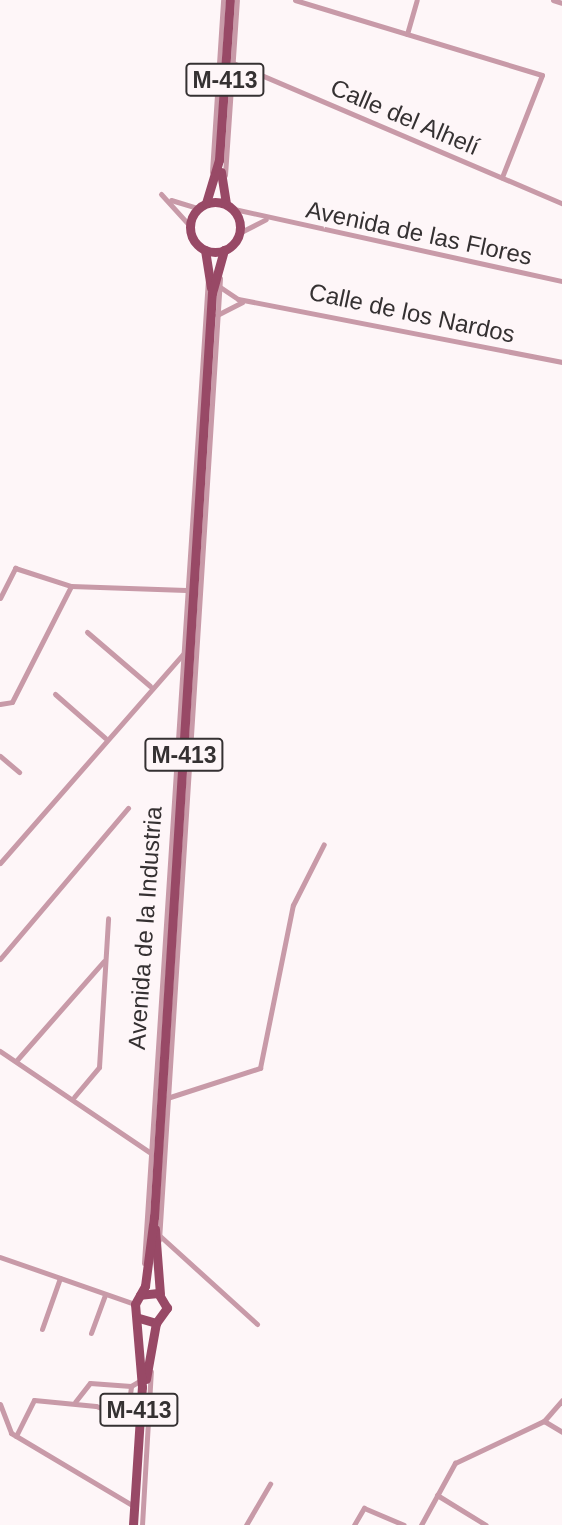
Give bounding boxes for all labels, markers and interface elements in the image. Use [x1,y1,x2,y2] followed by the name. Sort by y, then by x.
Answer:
[185,60,265,100] road number: M-413
[326,72,484,162] street label: Calle del Alhelí
[303,195,535,271] street label: Avenida de las Flores
[307,277,517,349] street label: Calle de los Nardos
[144,736,224,775] road number: M-413
[122,805,168,1051] street label: Avenida de la Industria
[99,1390,179,1429] road number: M-413

